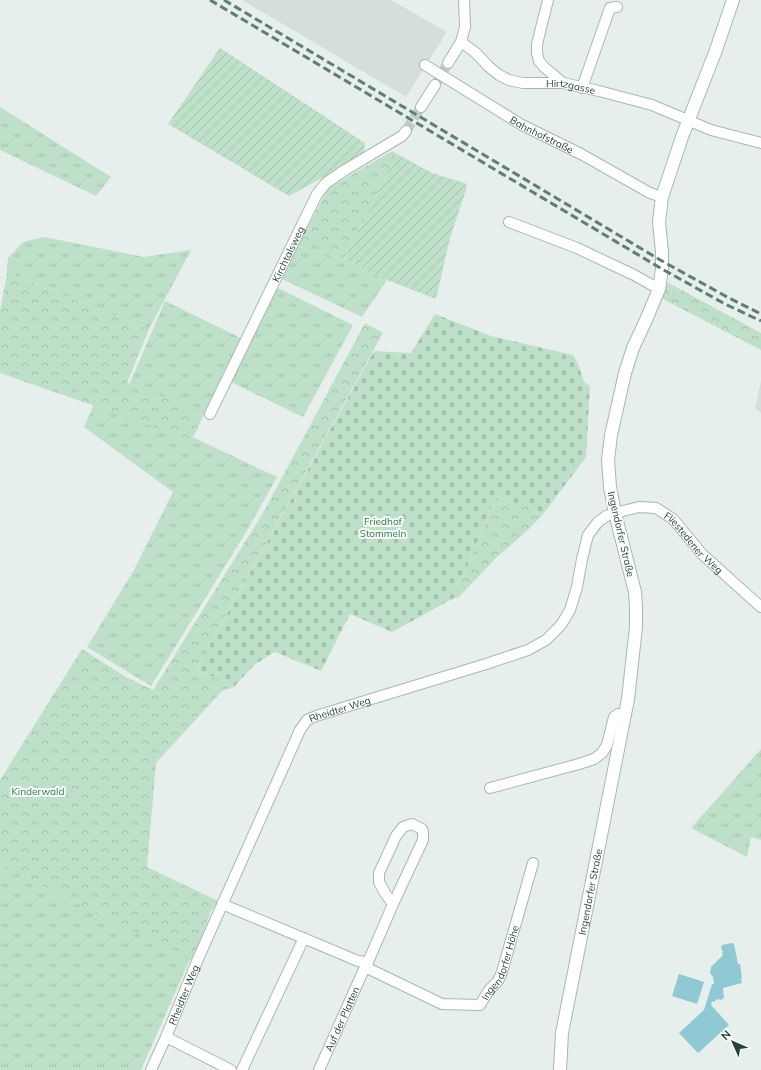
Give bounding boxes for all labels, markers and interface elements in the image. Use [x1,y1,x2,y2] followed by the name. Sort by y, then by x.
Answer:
[546,77,597,97] street label: Hirtzgasse
[508,113,576,156] street label: Bahnhofstraße
[269,224,307,284] street label: Kirchtalsweg
[605,490,637,578] street label: Ingendorfer Straße
[662,509,726,576] street label: Fliestedener Weg
[360,515,406,540] park label: Friedhof Stommeln
[307,693,372,725] street label: Rheidter Weg
[12,785,64,798] park label: Kinderwald
[575,848,605,936] street label: Ingendorfer Straße
[478,924,521,1002] street label: Ingendorfer Höhe
[165,963,201,1027] street label: Rheidter Weg
[322,984,362,1053] street label: Auf der Platten
[713,1022,753,1062] north arrow
[718,1027,734,1043] text: N

